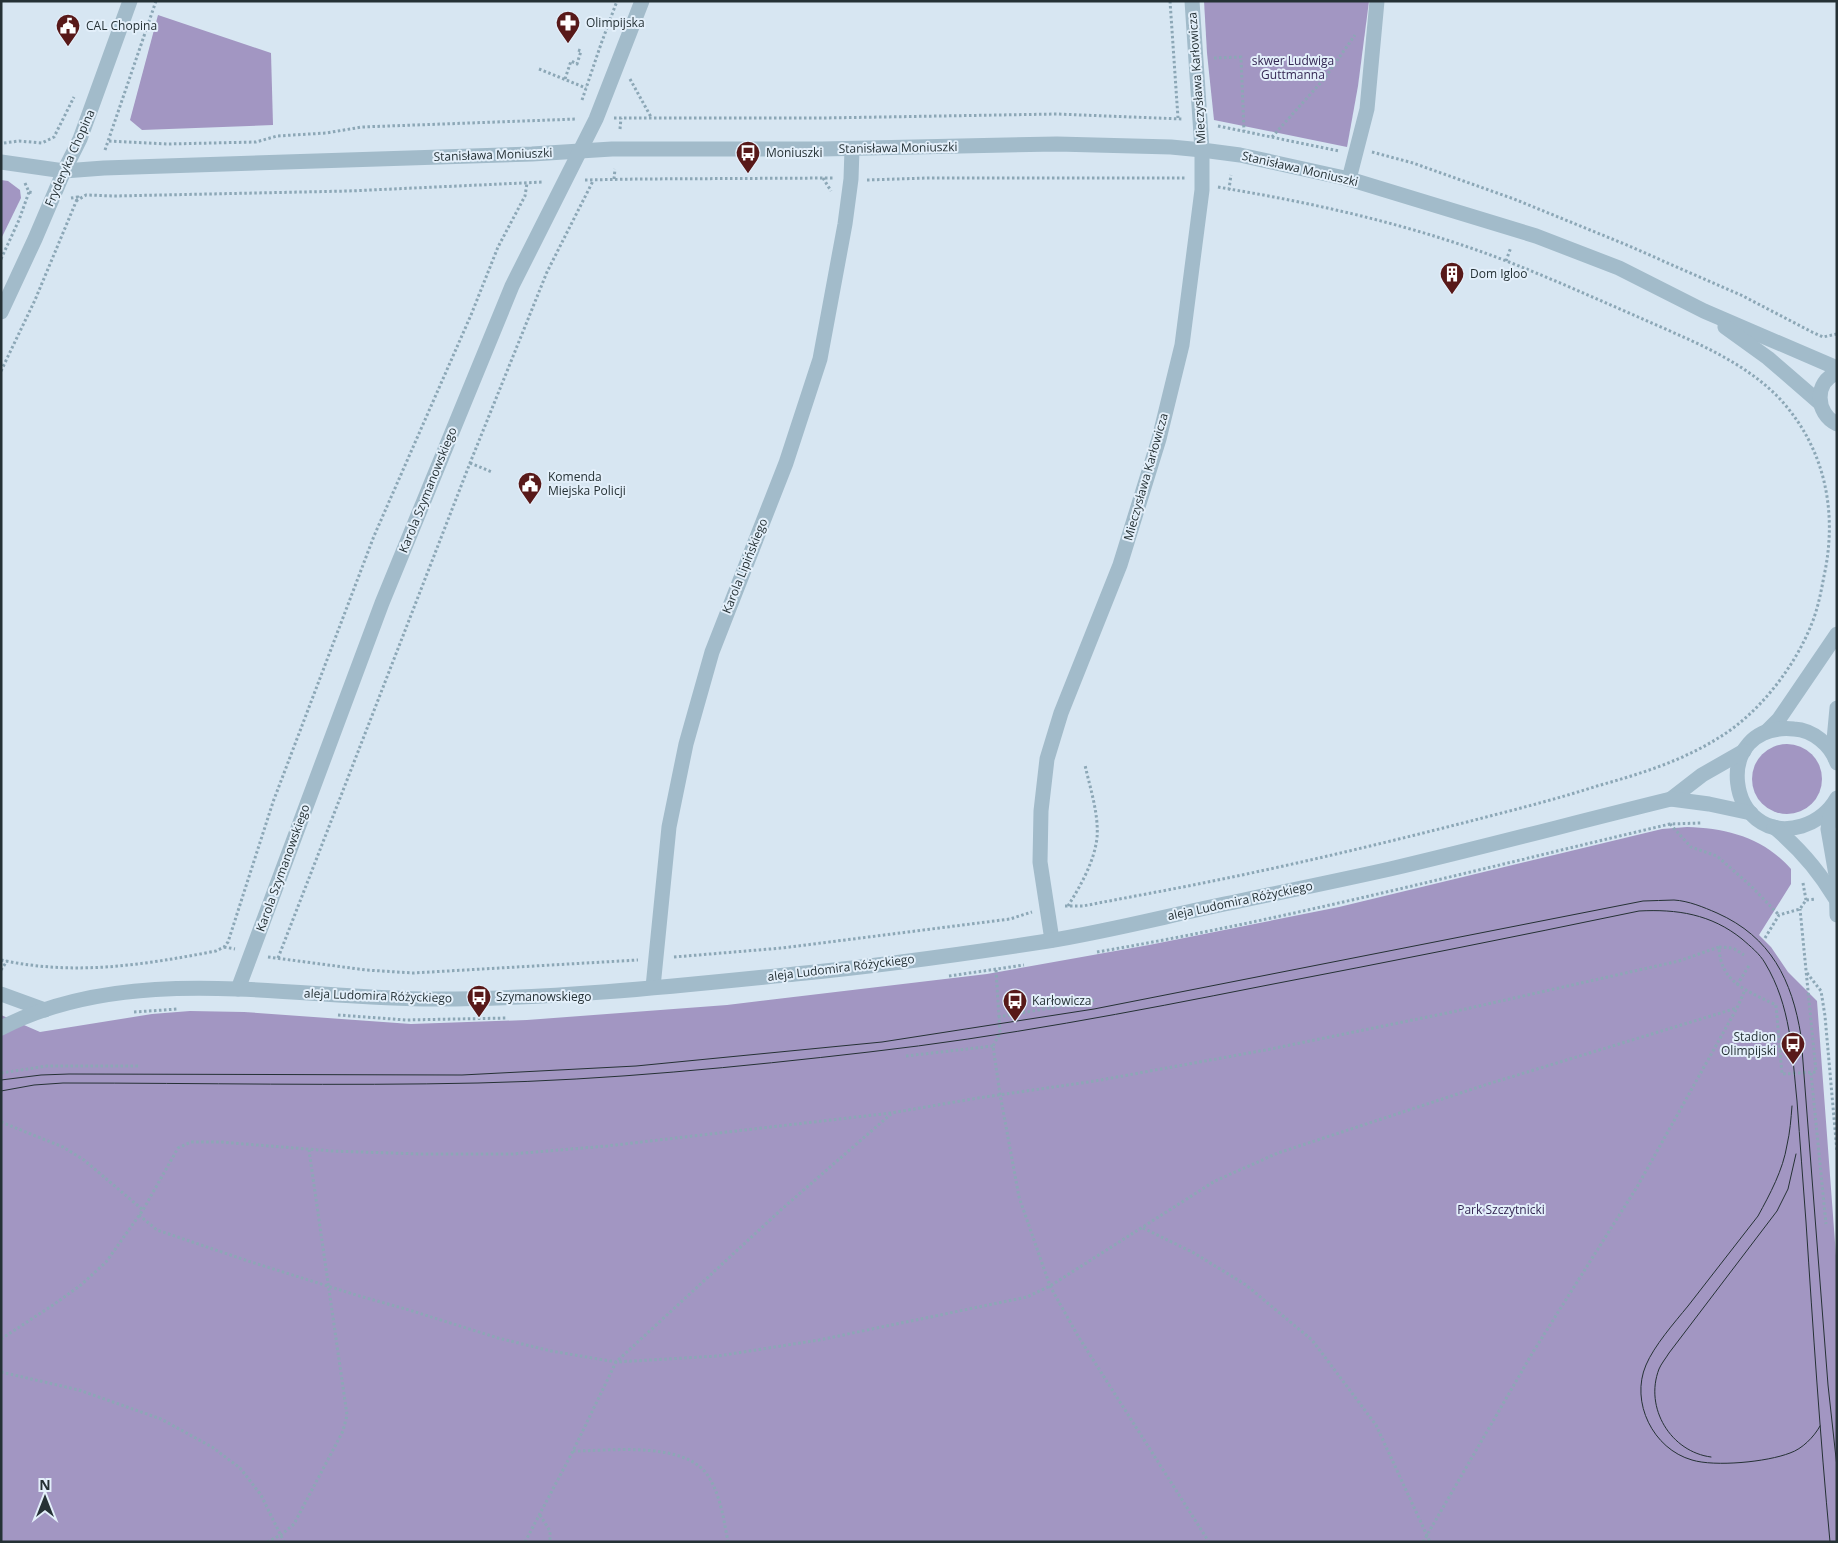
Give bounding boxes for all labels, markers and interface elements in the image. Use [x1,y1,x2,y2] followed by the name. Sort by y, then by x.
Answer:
[555,10,581,44] pharmacy icon: Olimpijska
[1183,12,1210,144] street label: Mieczysława Karłowicza
[55,13,81,47] public building icon: CAL Chopina
[586,14,645,31] place label: Olimpijska
[86,17,157,34] place label: CAL Chopina
[1252,52,1334,83] park label: skwer Ludwiga Guttmanna
[40,106,99,209] street label: Fryderyka Chopina
[838,138,958,157] street label: Stanisława Moniuszki
[735,140,761,174] bus stop icon: Moniuszki
[433,144,553,165] street label: Stanisława Moniuszki
[766,144,822,161] place label: Moniuszki
[1240,147,1360,190] street label: Stanisława Moniuszki
[1439,261,1465,295] building icon: Dom Igloo
[1470,265,1528,282] place label: Dom Igloo
[1119,411,1172,543] street label: Mieczysława Karłowicza
[394,424,461,555] street label: Karola Szymanowskiego
[548,468,626,499] place label: Komenda Miejska Policji
[517,471,543,505] public building icon: Komenda Miejska Policji
[718,516,771,616] street label: Karola Lipińskiego
[252,802,313,934] street label: Karola Szymanowskiego
[1166,877,1314,924] street label: aleja Ludomira Różyckiego
[766,950,915,985] street label: aleja Ludomira Różyckiego
[304,984,452,1007] street label: aleja Ludomira Różyckiego
[466,984,492,1018] bus stop icon: Szymanowskiego
[496,988,591,1005] place label: Szymanowskiego
[1002,988,1028,1022] bus stop icon: Karłowicza
[1032,992,1092,1009] place label: Karłowicza
[1721,1028,1776,1059] place label: Stadion Olimpijski
[1780,1031,1806,1065] bus stop icon: Stadion Olimpijski
[1457,1201,1545,1218] park label: Park Szczytnicki
[20,1473,70,1523] north arrow
[39,1475,51,1494] text: N

